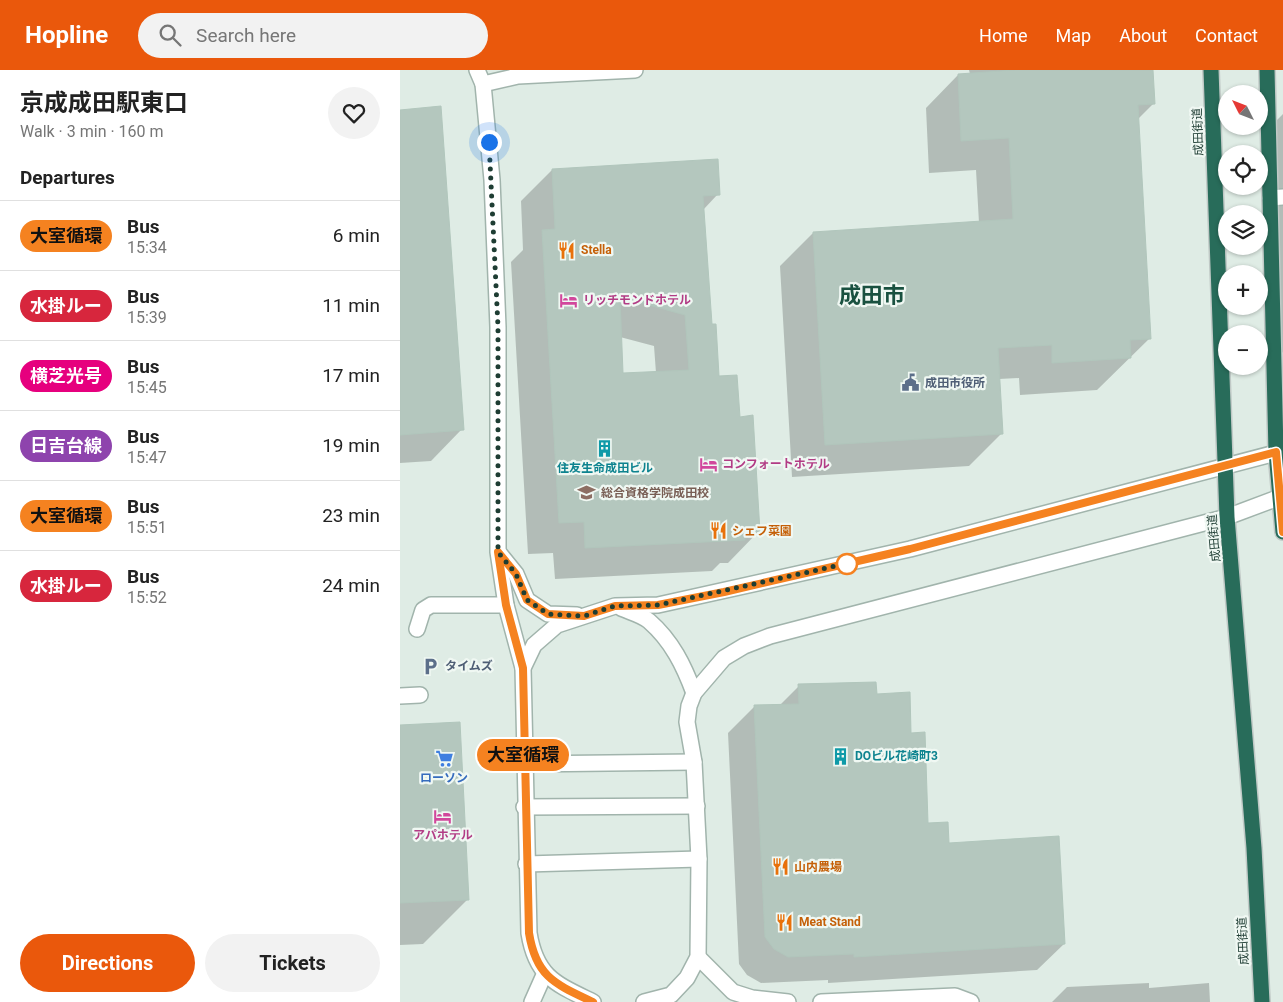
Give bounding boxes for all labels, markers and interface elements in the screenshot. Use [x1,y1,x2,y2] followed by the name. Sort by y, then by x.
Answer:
[138,13,488,58] search box
[25,21,108,49] text: Hopline
[156,21,184,49] icon: search
[196,24,296,47] text: Search here
[979,25,1028,46] text: Home
[1056,25,1091,46] text: Map
[1119,25,1167,46] text: About
[1195,25,1258,46] text: Contact
[1218,85,1268,135] north arrow
[1218,85,1268,375] map controls
[328,87,380,139] button: heart
[20,89,188,117] text: 京成成田駅東口
[1190,108,1206,156] street label: 成田街道
[20,122,164,141] text: Walk · 3 min · 160 m
[477,130,502,155] your location
[1218,145,1268,195] button: locate
[20,166,115,189] text: Departures
[1218,205,1268,255] button: layers
[127,215,160,238] text: Bus
[333,224,380,247] text: 6 min
[30,225,102,246] text: 大室循環
[127,238,167,257] text: 15:34
[557,240,577,260] restaurant icon: Stella
[581,243,612,257] place label: Stella
[1218,265,1268,315] button: +
[839,283,905,308] district label: 成田市
[127,285,160,308] text: Bus
[559,290,579,310] hotel icon: リッチモンドホテル
[583,293,691,307] place label: リッチモンドホテル
[322,294,380,317] text: 11 min
[30,295,102,316] text: 水掛ルー
[127,308,167,327] text: 15:39
[1218,325,1268,375] button: −
[127,355,160,378] text: Bus
[322,364,380,387] text: 17 min
[30,365,102,386] text: 横芝光号
[901,373,921,393] public building icon: 成田市役所
[925,376,985,390] place label: 成田市役所
[127,378,167,397] text: 15:45
[127,425,160,448] text: Bus
[322,434,380,457] text: 19 min
[30,435,102,456] text: 日吉台線
[595,439,615,459] building icon: 住友生命成田ビル
[127,448,167,467] text: 15:47
[698,454,718,474] hotel icon: コンフォートホテル
[722,457,830,471] place label: コンフォートホテル
[557,461,653,475] place label: 住友生命成田ビル
[577,483,597,503] school or university icon: 総合資格学院成田校
[601,486,709,500] place label: 総合資格学院成田校
[127,495,160,518] text: Bus
[322,504,380,527] text: 23 min
[30,505,102,526] text: 大室循環
[1205,513,1223,563] street label: 成田街道
[127,518,167,537] text: 15:51
[708,521,728,541] restaurant icon: シェフ菜園
[732,524,792,538] place label: シェフ菜園
[836,553,858,575] unlabelled marker
[127,565,160,588] text: Bus
[322,574,380,597] text: 24 min
[30,575,102,596] text: 水掛ルー
[127,588,167,607] text: 15:52
[421,656,441,676] parking icon: タイムズ
[445,659,493,673] place label: タイムズ
[488,739,558,771] line badge: 大室循環
[487,744,559,765] text: 大室循環
[831,746,851,766] building icon: DOビル花崎町3
[434,749,454,769] supermarket icon: ローソン
[855,749,938,763] place label: DOビル花崎町3
[420,771,468,785] place label: ローソン
[433,806,453,826] hotel icon: アパホテル
[413,828,473,842] place label: アパホテル
[770,857,790,877] restaurant icon: 山内農場
[794,860,842,874] place label: 山内農場
[775,912,795,932] restaurant icon: Meat Stand
[799,915,861,929] place label: Meat Stand
[1235,917,1251,965] street label: 成田街道
[20,934,195,992] button: Directions
[205,934,380,992] button: Tickets

